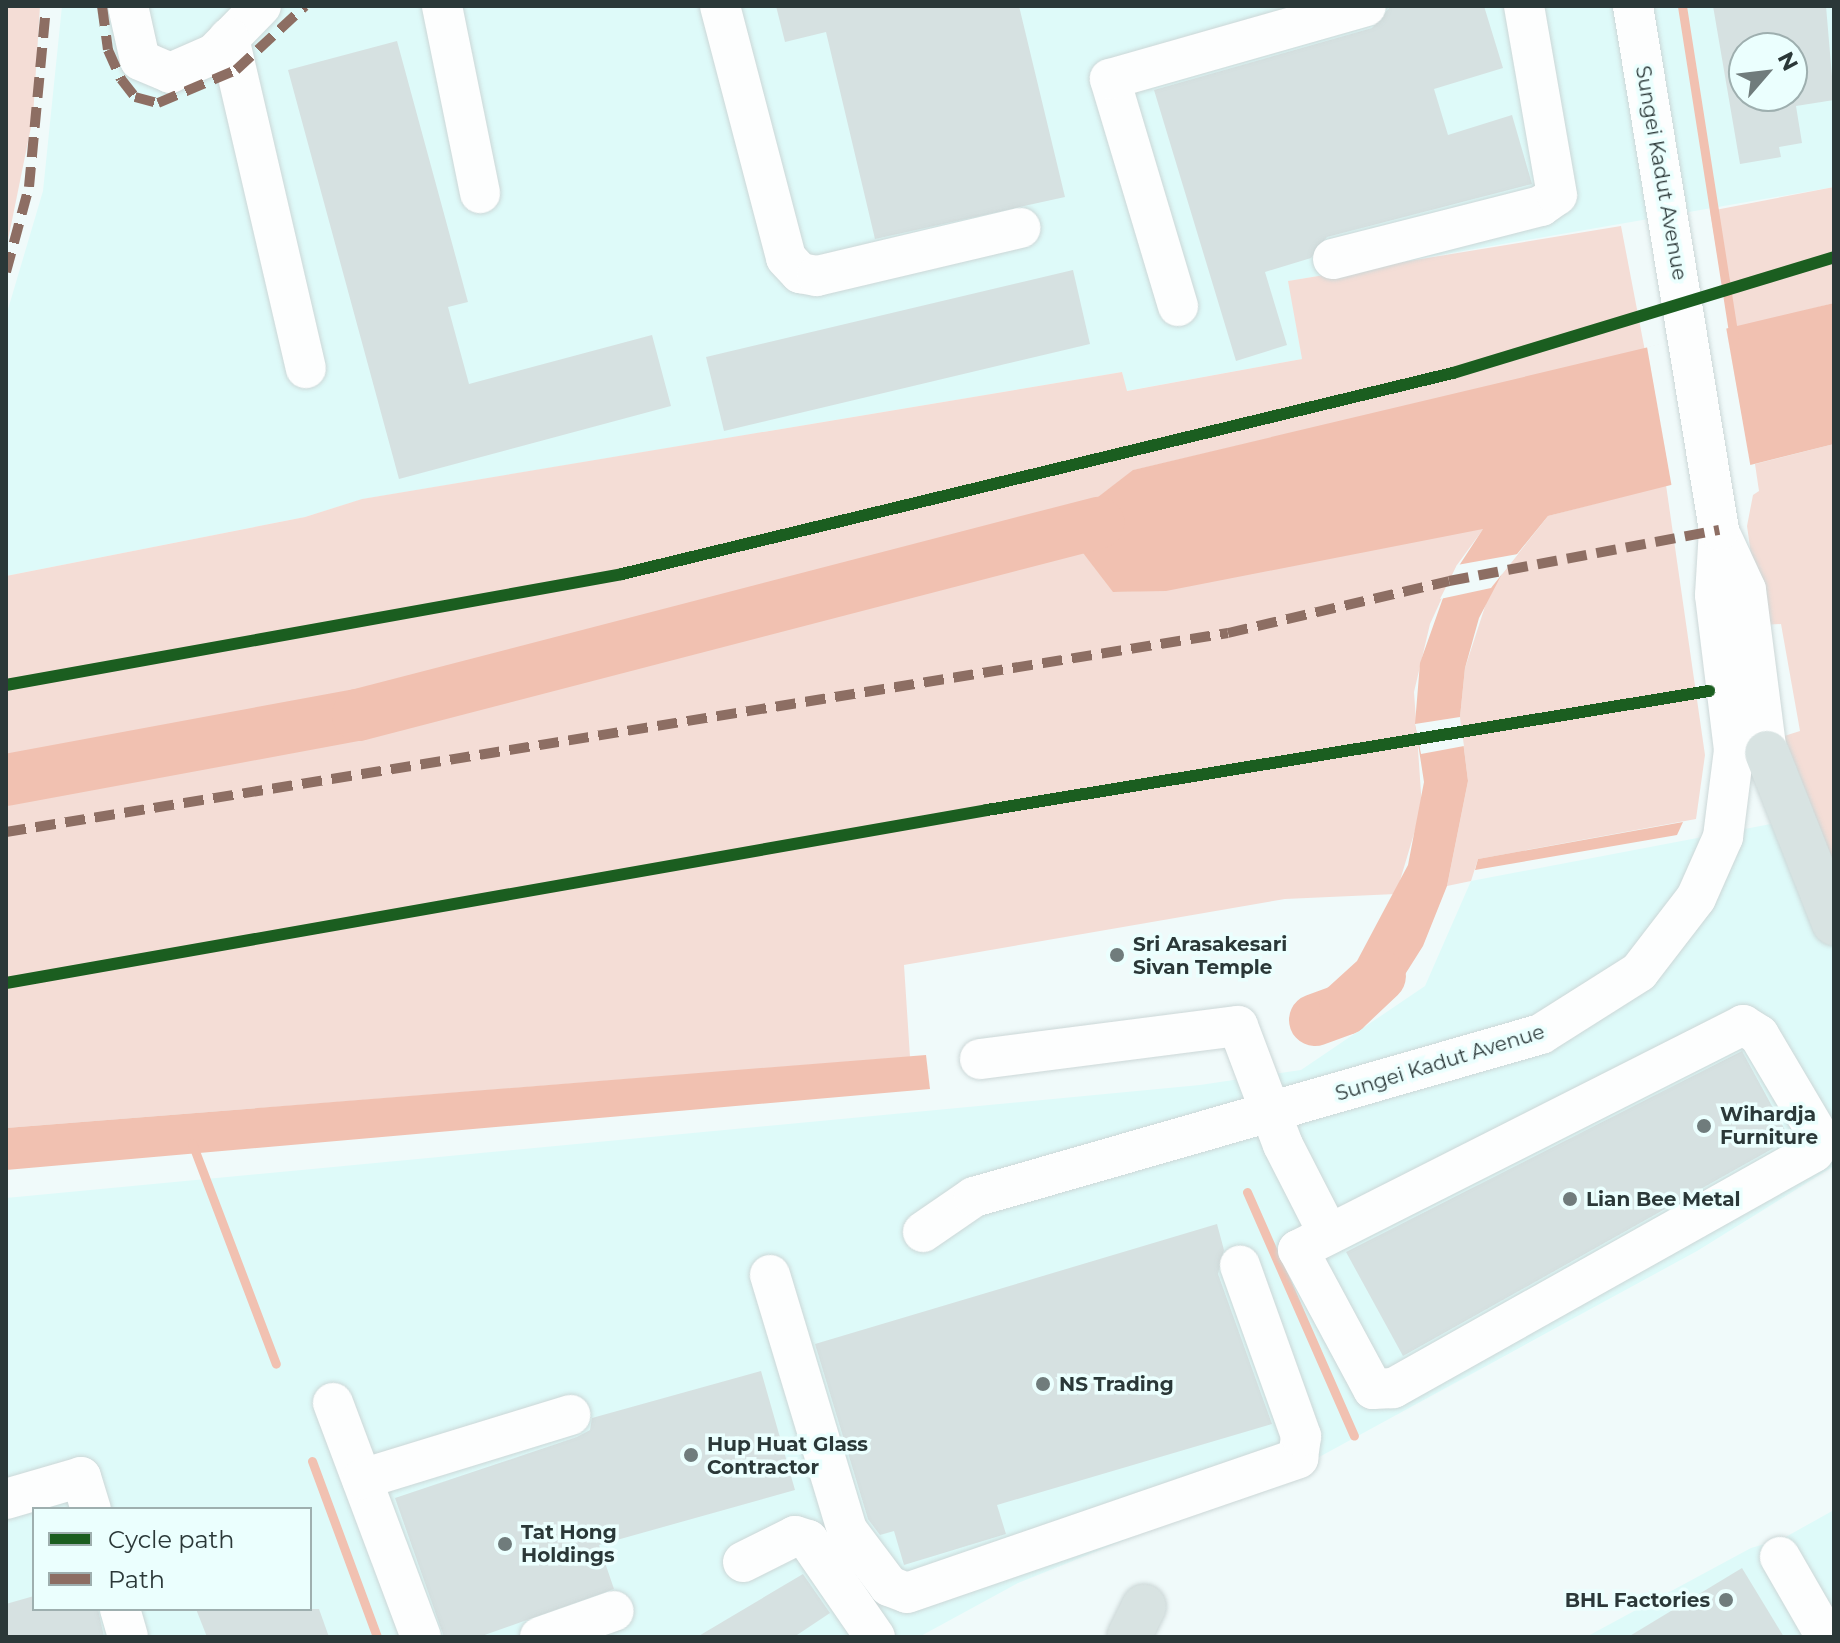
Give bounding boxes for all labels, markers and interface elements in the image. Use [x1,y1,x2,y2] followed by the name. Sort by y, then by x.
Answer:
[1728,32,1808,112] north arrow
[1772,47,1804,76] text: N
[1630,64,1692,282] street label: Sungei Kadut Avenue
[1133,932,1287,979] place label: Sri Arasakesari Sivan Temple
[1108,946,1126,964] marker: Sri Arasakesari Sivan Temple
[1333,1020,1547,1106] street label: Sungei Kadut Avenue
[1720,1102,1818,1149] place label: Wihardja Furniture
[1695,1117,1713,1135] marker: Wihardja Furniture
[1586,1187,1741,1211] place label: Lian Bee Metal
[1561,1190,1579,1208] marker: Lian Bee Metal
[1059,1372,1174,1396] place label: NS Trading
[1034,1375,1052,1393] marker: NS Trading
[707,1432,868,1479] place label: Hup Huat Glass Contractor
[682,1446,700,1464] marker: Hup Huat Glass Contractor
[32,1507,312,1611] legend
[521,1520,617,1567] place label: Tat Hong Holdings
[108,1525,235,1554] text: Cycle path
[496,1535,514,1553] marker: Tat Hong Holdings
[108,1565,165,1594] text: Path
[1565,1588,1710,1612] place label: BHL Factories
[1717,1591,1735,1609] marker: BHL Factories

